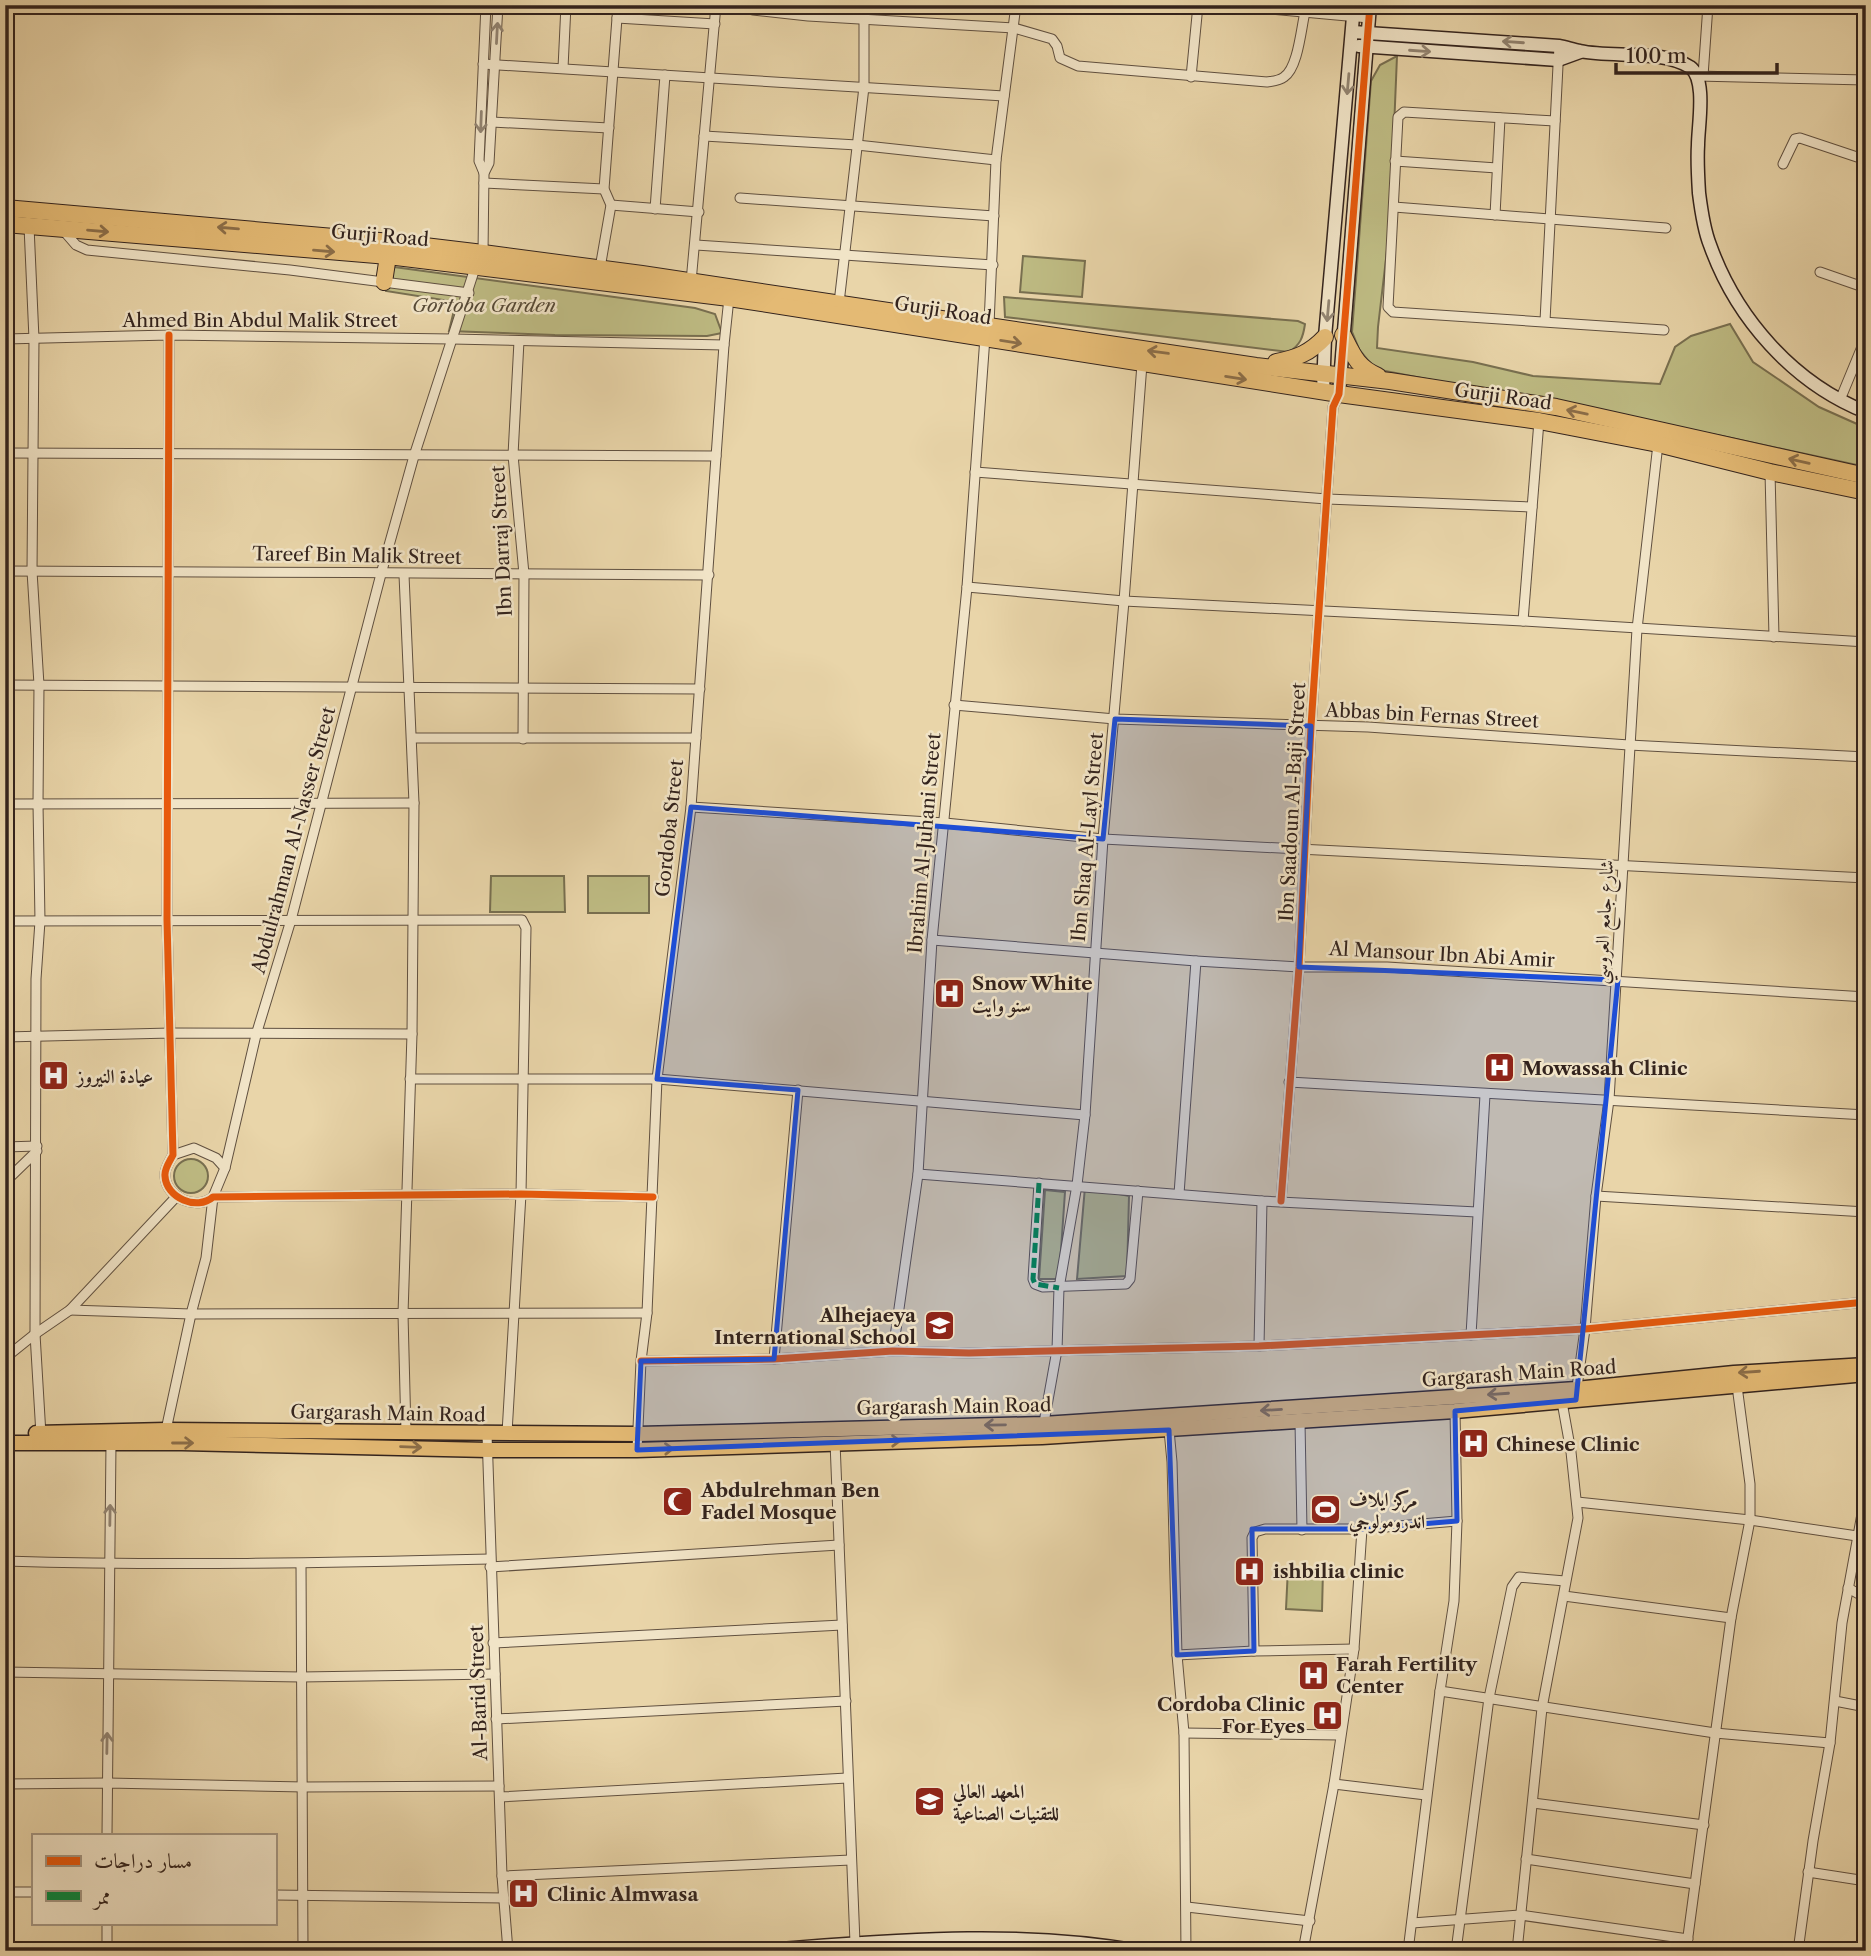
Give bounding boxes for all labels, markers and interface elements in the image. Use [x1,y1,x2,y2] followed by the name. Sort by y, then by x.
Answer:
[491,22,504,44] one-way arrow
[1616,32,1776,76] scale bar
[1503,35,1525,48] one-way arrow
[1626,43,1687,68] text: 100 m
[1408,44,1431,57] one-way arrow
[1341,73,1354,95] one-way arrow
[474,111,487,134] one-way arrow
[330,220,430,251] street label: Gurji Road
[218,221,240,234] one-way arrow
[86,225,109,238] one-way arrow
[313,245,335,258] one-way arrow
[893,291,994,330] street label: Gurji Road
[412,294,556,317] park label: Gortoba Garden
[1321,299,1334,322] one-way arrow
[121,309,398,332] street label: Ahmed Bin Abdul Malik Street
[999,336,1022,349] one-way arrow
[1147,345,1170,358] one-way arrow
[1224,372,1247,385] one-way arrow
[1453,378,1554,415] street label: Gurji Road
[1566,404,1589,418] one-way arrow
[1788,454,1811,468] one-way arrow
[486,465,517,617] street label: Ibn Darraj Street
[252,542,462,569] street label: Tareef Bin Malik Street
[1275,681,1310,922] street label: Ibn Saadoun Al-Baji Street
[1324,698,1540,733] street label: Abbas bin Fernas Street
[246,704,340,977] street label: Abdulrahman Al-Nasser Street
[903,731,946,954] street label: Ibrahim Al-Juhani Street
[1067,731,1108,943] street label: Ibn Shaq Al-Layl Street
[651,758,688,898] street label: Gordoba Street
[1589,859,1624,985] street label: شارع جامع العروسي
[1328,937,1555,972] street label: Al Mansour Ibn Abi Amir
[972,972,1093,1018] place label: Snow White سنو وايت
[932,977,966,1011] hospital icon: Snow White سنو وايت
[1482,1051,1516,1085] hospital icon: Mowassah Clinic
[1522,1057,1688,1080] place label: Mowassah Clinic
[37,1059,71,1093] hospital icon: عيادة النيروز
[75,1065,153,1088] place label: عيادة النيروز
[714,1304,917,1349] place label: Alhejaeya International School
[922,1309,956,1343] school or university icon: Alhejaeya International School
[1421,1355,1618,1392] street label: Gargarash Main Road
[1738,1366,1761,1379] one-way arrow
[1487,1388,1510,1401] one-way arrow
[856,1393,1052,1420] street label: Gargarash Main Road
[290,1400,486,1427] street label: Gargarash Main Road
[1260,1404,1283,1417] one-way arrow
[983,1418,1006,1431] one-way arrow
[1456,1427,1490,1461] hospital icon: Chinese Clinic
[1496,1433,1639,1456] place label: Chinese Clinic
[878,1434,901,1448] one-way arrow
[172,1436,195,1450] one-way arrow
[399,1441,422,1454] one-way arrow
[651,1442,674,1455] one-way arrow
[700,1479,880,1524] place label: Abdulrehman Ben Fadel Mosque
[661,1484,695,1518] mosque icon: Abdulrehman Ben Fadel Mosque
[1348,1488,1425,1537] place label: مركز ايلاف اندرومولوجي
[1309,1493,1343,1527] sports icon: مركز ايلاف اندرومولوجي
[103,1504,117,1527] one-way arrow
[1233,1554,1267,1588] hospital icon: ishbilia clinic
[1273,1560,1404,1583] place label: ishbilia clinic
[465,1624,492,1762] street label: Al-Barid Street
[1336,1653,1478,1698] place label: Farah Fertility Center
[1296,1658,1330,1692] hospital icon: Farah Fertility Center
[1157,1693,1305,1738] place label: Cordoba Clinic For Eyes
[1311,1698,1345,1732] hospital icon: Cordoba Clinic For Eyes
[100,1731,114,1754] one-way arrow
[952,1780,1059,1825] place label: المعهد العالي للتقنيات الصناعية
[913,1785,947,1819] school or university icon: المعهد العالي للتقنيات الصناعية
[32,1834,276,1924] legend
[94,1848,192,1873] text: مسار دراجات
[507,1877,541,1911] hospital icon: Clinic Almwasa
[547,1883,699,1906] place label: Clinic Almwasa
[92,1884,111,1910] text: ممر

